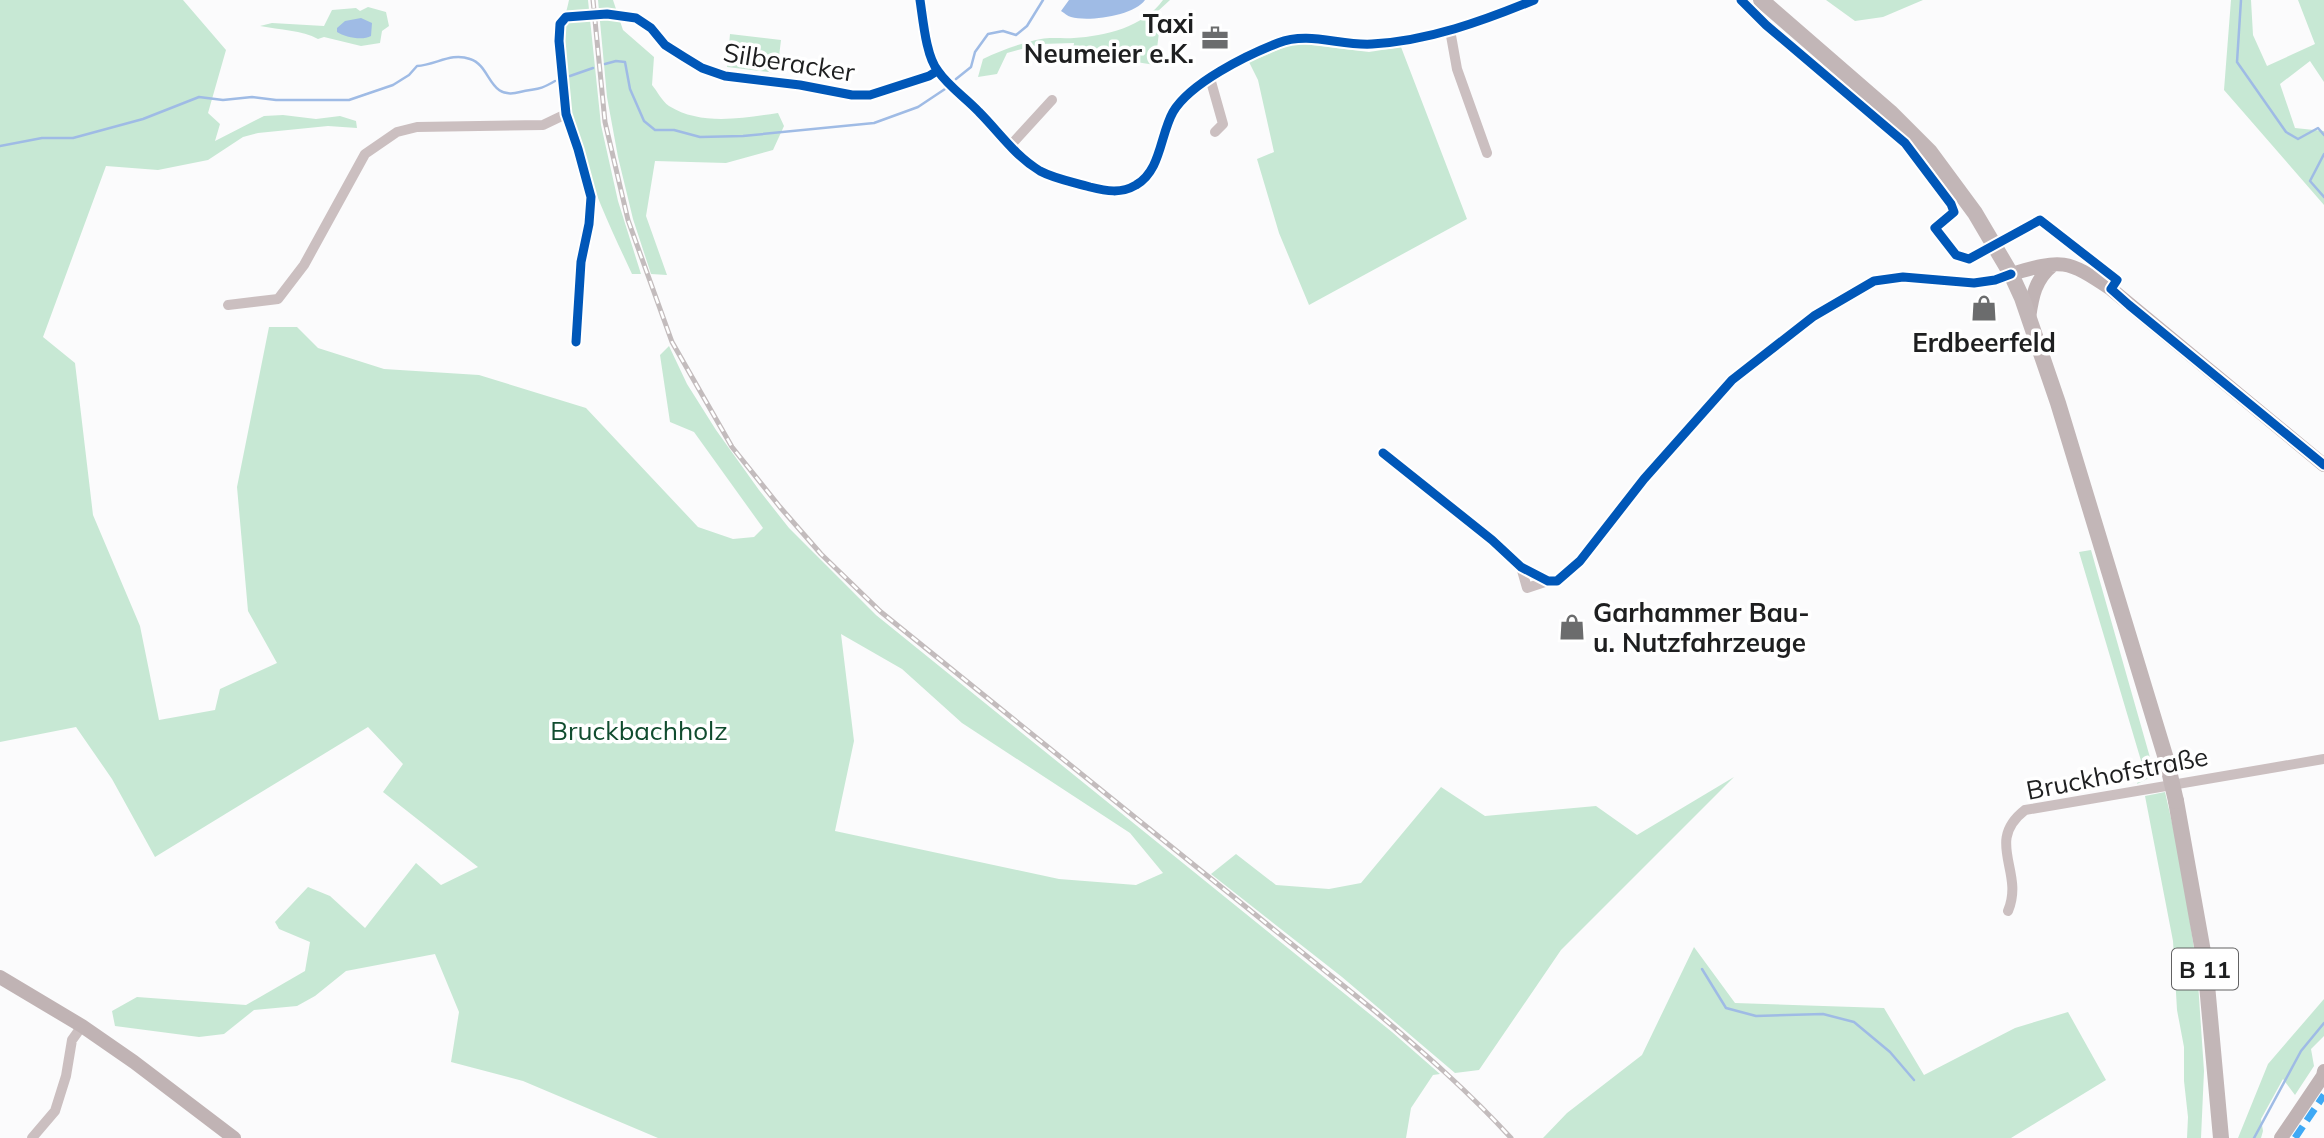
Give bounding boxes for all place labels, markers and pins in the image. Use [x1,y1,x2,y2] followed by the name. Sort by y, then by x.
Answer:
[1024,7,1194,70] place label: Taxi Neumeier e.K.
[1200,23,1230,53] office icon: Taxi Neumeier e.K.
[1969,293,1999,323] shop icon: Erdbeerfeld
[1912,326,2056,359] place label: Erdbeerfeld
[1593,596,1810,659] place label: Garhammer Bau- u. Nutzfahrzeuge
[1557,612,1587,642] shop icon: Garhammer Bau- u. Nutzfahrzeuge

